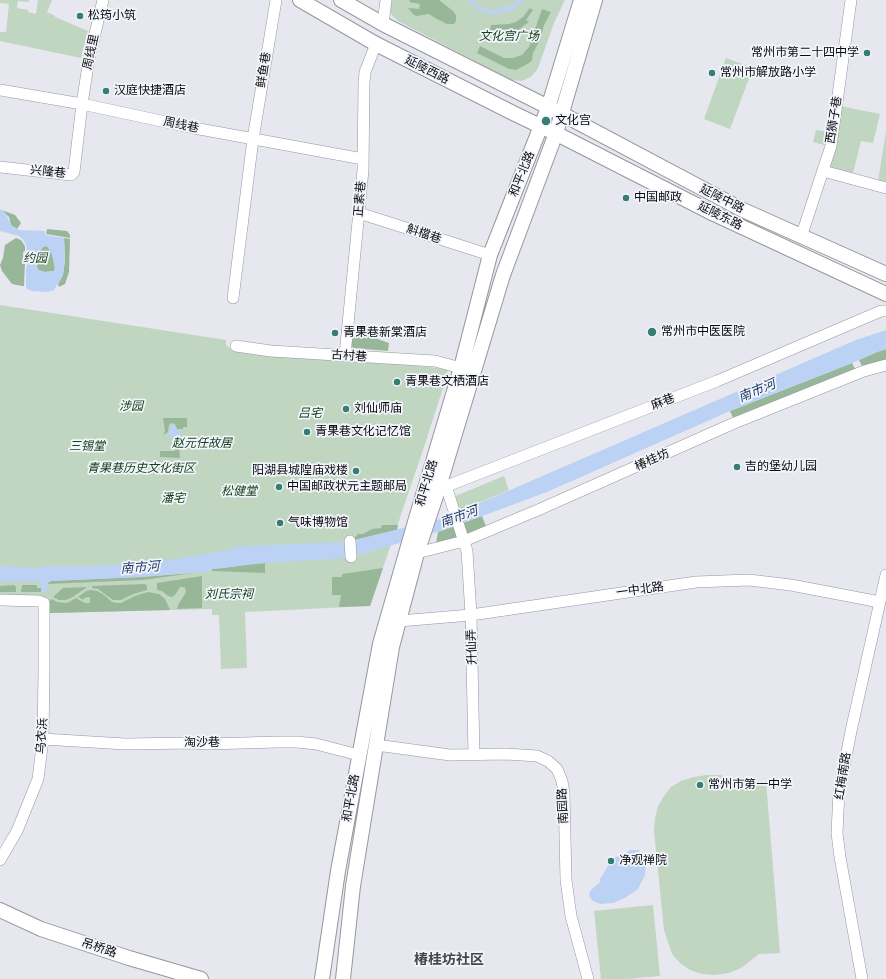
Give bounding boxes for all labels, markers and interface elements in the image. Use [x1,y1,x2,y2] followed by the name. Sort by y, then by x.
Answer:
[88,9,136,23] place label: 松筠小筑
[75,11,85,21] marker: 松筠小筑
[479,30,539,44] park label: 文化宫广场
[80,33,102,71] street label: 周线里
[751,46,859,60] place label: 常州市第二十四中学
[862,48,872,58] marker: 常州市第二十四中学
[254,51,274,89] street label: 鲜鱼巷
[402,53,452,87] street label: 延陵西路
[720,66,816,80] place label: 常州市解放路小学
[707,68,717,78] marker: 常州市解放路小学
[114,84,186,98] place label: 汉庭快捷酒店
[101,86,111,96] marker: 汉庭快捷酒店
[823,95,845,145] street label: 西狮子巷
[162,114,200,136] street label: 周线巷
[555,114,591,128] place label: 文化宫
[540,115,552,127] marker: 文化宫
[506,149,538,199] street label: 和平北路
[29,163,67,181] street label: 兴隆巷
[351,180,369,218] street label: 正素巷
[697,182,747,216] street label: 延陵中路
[634,191,682,205] place label: 中国邮政
[621,193,631,203] marker: 中国邮政
[695,199,745,233] street label: 延陵东路
[405,221,443,247] street label: 斛檔巷
[23,252,47,266] park label: 约园
[661,325,745,339] place label: 常州市中医医院
[343,326,427,340] place label: 青果巷新棠酒店
[646,326,658,338] marker: 常州市中医医院
[330,328,340,338] marker: 青果巷新棠酒店
[331,348,367,364] street label: 古村巷
[405,375,489,389] place label: 青果巷文栖酒店
[736,376,778,406] water label: 南市河
[392,377,402,387] marker: 青果巷文栖酒店
[649,391,677,413] street label: 麻巷
[119,400,143,414] park label: 涉园
[354,402,402,416] place label: 刘仙师庙
[341,404,351,414] marker: 刘仙师庙
[298,407,322,421] park label: 吕宅
[315,425,411,439] place label: 青果巷文化记忆馆
[302,427,312,437] marker: 青果巷文化记忆馆
[172,437,232,451] park label: 赵元任故居
[69,440,105,454] park label: 三锡堂
[633,446,671,474] street label: 椿桂坊
[413,458,441,508] street label: 和平北路
[745,460,817,474] place label: 吉的堡幼儿园
[87,462,195,476] park label: 青果巷历史文化街区
[732,462,742,472] marker: 吉的堡幼儿园
[252,464,348,478] place label: 阳湖县城隍庙戏楼
[351,466,361,476] marker: 阳湖县城隍庙戏楼
[287,480,407,494] place label: 中国邮政状元主题邮局
[274,482,284,492] marker: 中国邮政状元主题邮局
[221,485,257,499] park label: 松健堂
[161,492,185,506] park label: 潘宅
[438,503,480,531] water label: 南市河
[288,516,348,530] place label: 气味博物馆
[275,518,285,528] marker: 气味博物馆
[120,559,160,577] water label: 南市河
[615,580,665,600] street label: 一中北路
[205,588,253,602] park label: 刘氏宗祠
[464,629,480,665] street label: 升仙弄
[34,718,50,754] street label: 乌衣浜
[184,736,220,750] street label: 淘沙巷
[832,751,854,801] street label: 红梅南路
[340,773,362,823] street label: 和平北路
[708,778,792,792] place label: 常州市第一中学
[695,780,705,790] marker: 常州市第一中学
[555,788,571,824] street label: 南园路
[619,854,667,868] place label: 净观禅院
[606,856,616,866] marker: 净观禅院
[80,936,118,960] street label: 吊桥路
[414,952,484,968] district label: 椿桂坊社区

